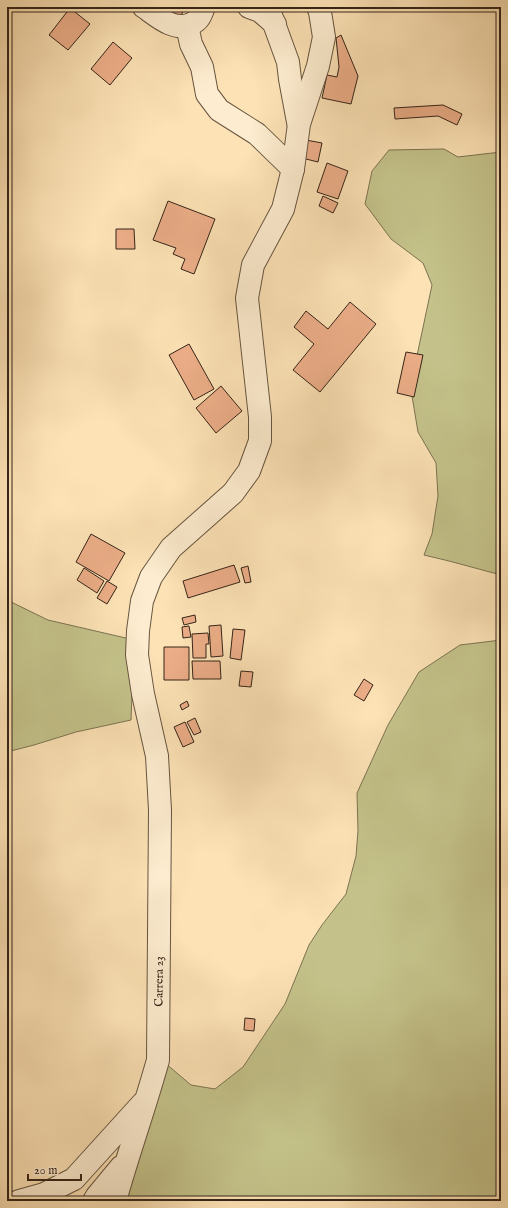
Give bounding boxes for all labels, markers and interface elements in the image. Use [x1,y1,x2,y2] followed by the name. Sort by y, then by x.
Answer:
[151,956,167,1007] street label: Carrera 23
[28,1156,81,1182] scale bar
[34,1163,57,1178] text: 20 m

